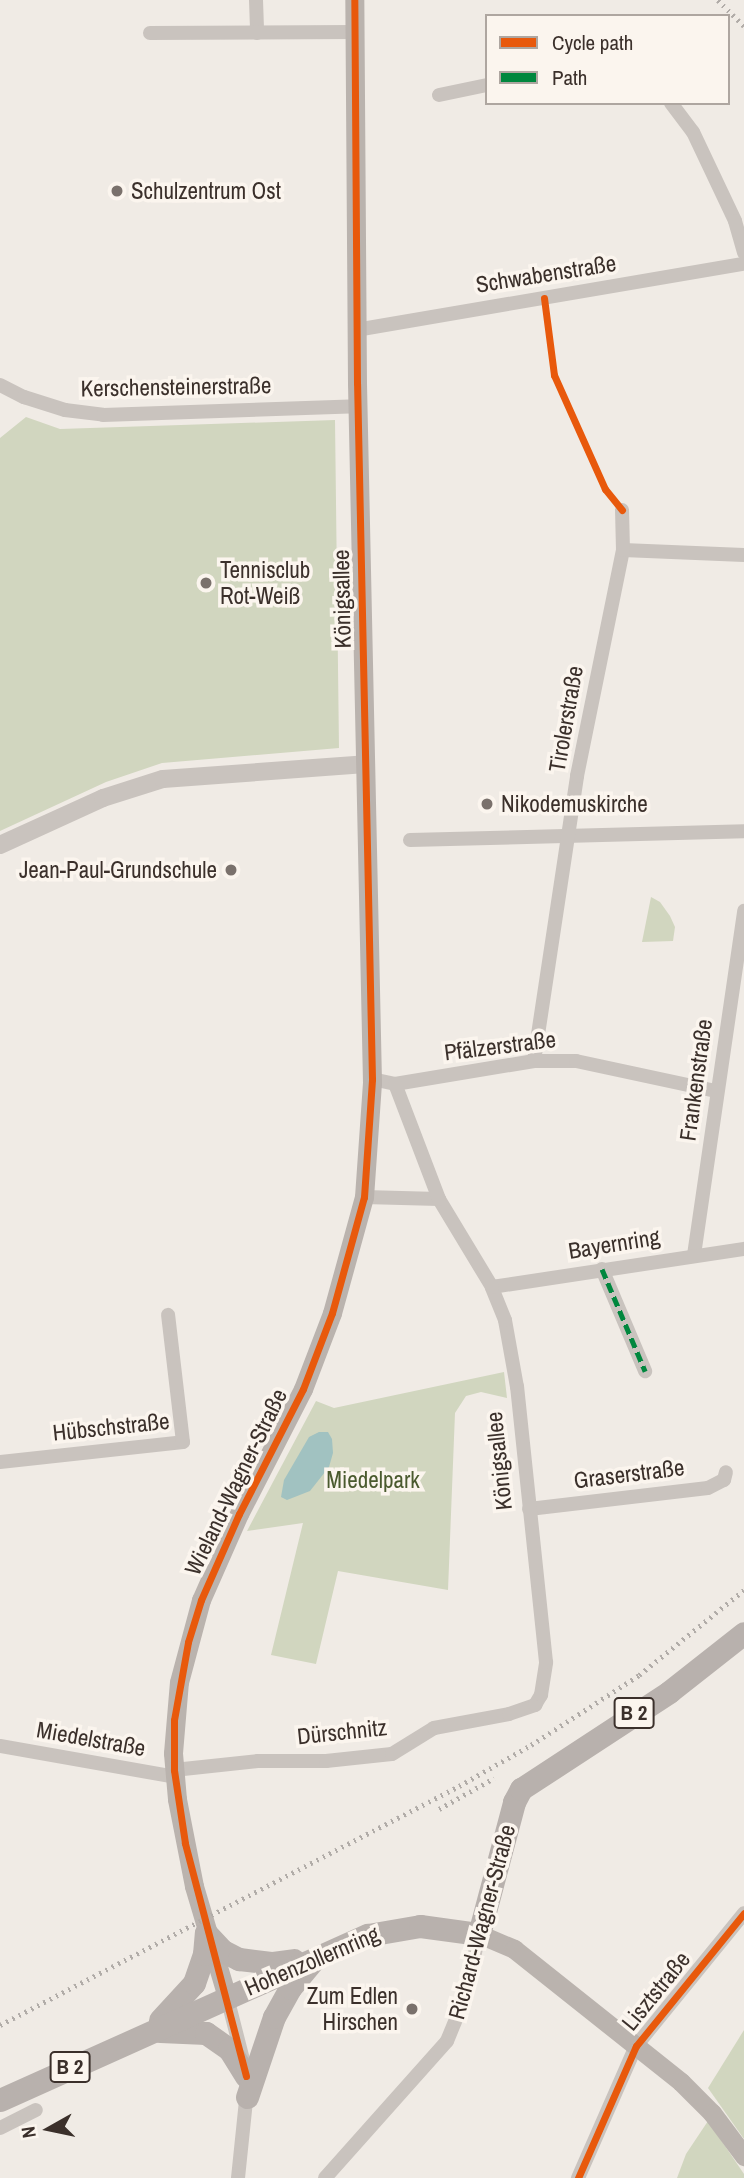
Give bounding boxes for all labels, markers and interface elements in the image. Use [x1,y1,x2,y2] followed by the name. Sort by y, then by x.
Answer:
[485,14,730,105] legend
[552,28,633,57] text: Cycle path
[552,63,587,92] text: Path
[131,177,281,205] place label: Schulzentrum Ost
[109,183,125,199] marker: Schulzentrum Ost
[474,249,618,299] street label: Schwabenstraße
[80,372,272,402] street label: Kerschensteinerstraße
[327,549,357,649] street label: Königsallee
[220,556,310,610] place label: Tennisclub Rot-Weiß
[198,575,214,591] marker: Tennisclub Rot-Weiß
[543,664,589,774] street label: Tirolerstraße
[501,790,648,818] place label: Nikodemuskirche
[479,796,495,812] marker: Nikodemuskirche
[19,856,217,884] place label: Jean-Paul-Grundschule
[223,862,239,878] marker: Jean-Paul-Grundschule
[674,1017,718,1143] street label: Frankenstraße
[443,1025,557,1067] street label: Pfälzerstraße
[566,1223,662,1265] street label: Bayernring
[179,1384,293,1580] street label: Wieland-Wagner-Straße
[51,1407,171,1447] street label: Hübschstraße
[480,1411,518,1511] street label: Königsallee
[572,1454,686,1494] street label: Graserstraße
[326,1466,420,1494] park label: Miedelpark
[613,1696,655,1730] road number: B 2
[296,1714,388,1750] street label: Dürschnitz
[34,1716,148,1762] street label: Miedelstraße
[443,1822,521,2022] street label: Richard-Wagner-Straße
[241,1920,383,2002] street label: Hohenzollernring
[616,1946,696,2036] street label: Lisztstraße
[307,1982,398,2036] place label: Zum Edlen Hirschen
[404,2001,420,2017] marker: Zum Edlen Hirschen
[49,2050,91,2084] road number: B 2
[14,2094,84,2164] north arrow
[15,2125,42,2140] text: N

